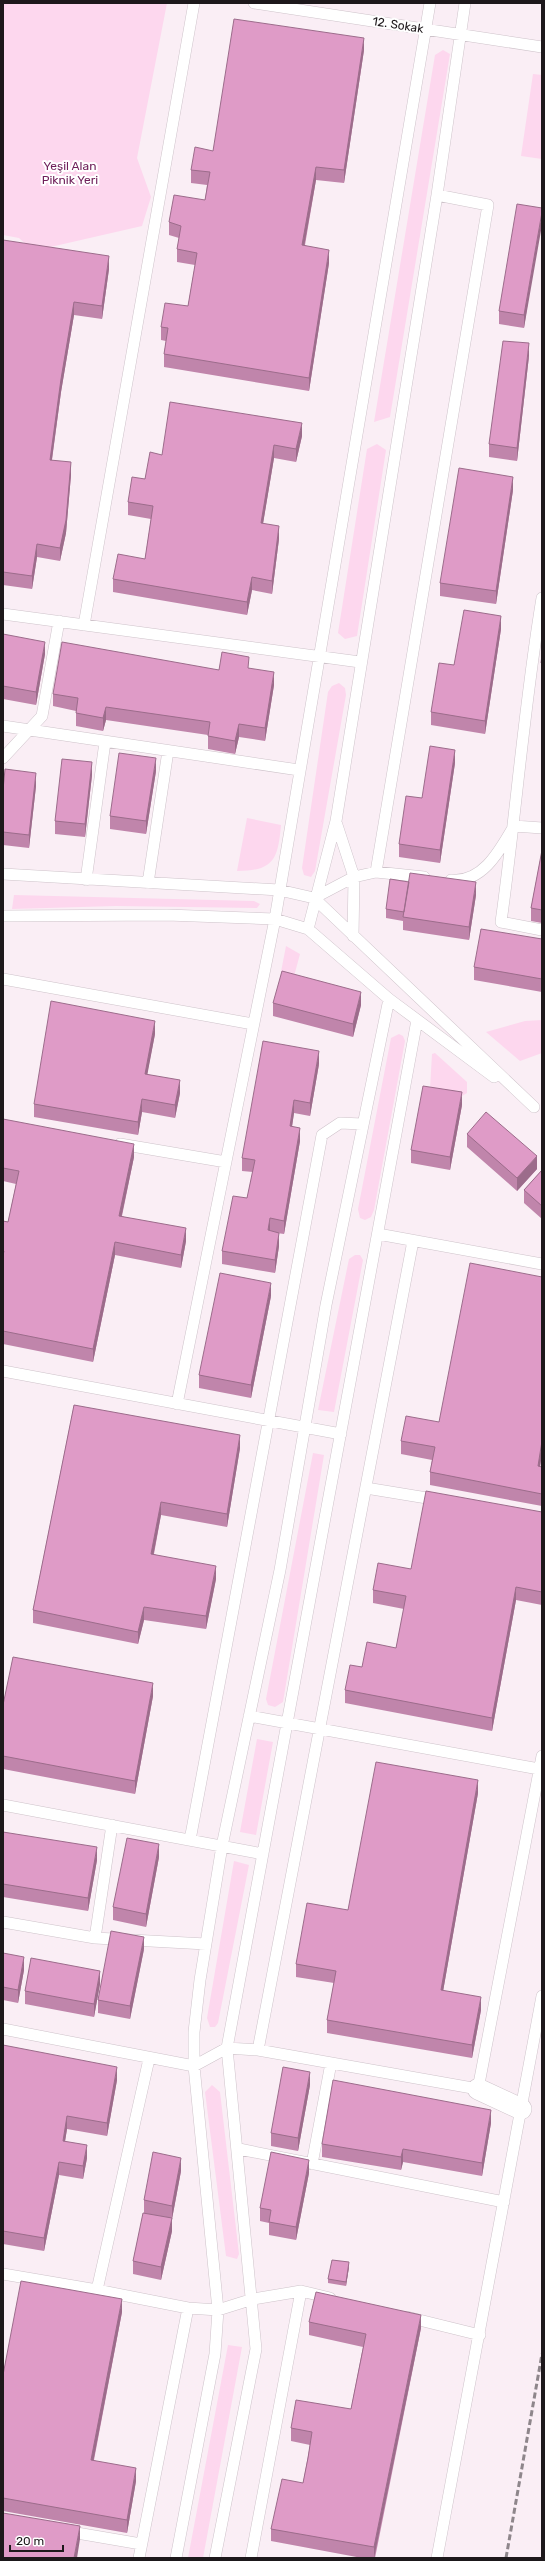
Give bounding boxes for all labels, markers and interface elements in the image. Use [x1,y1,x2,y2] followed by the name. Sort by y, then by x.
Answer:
[372,14,425,36] street label: 12. Sokak
[42,159,98,187] park label: Yeşil Alan Piknik Yeri
[10,2527,63,2553] scale bar
[16,2534,44,2548] text: 20 m

